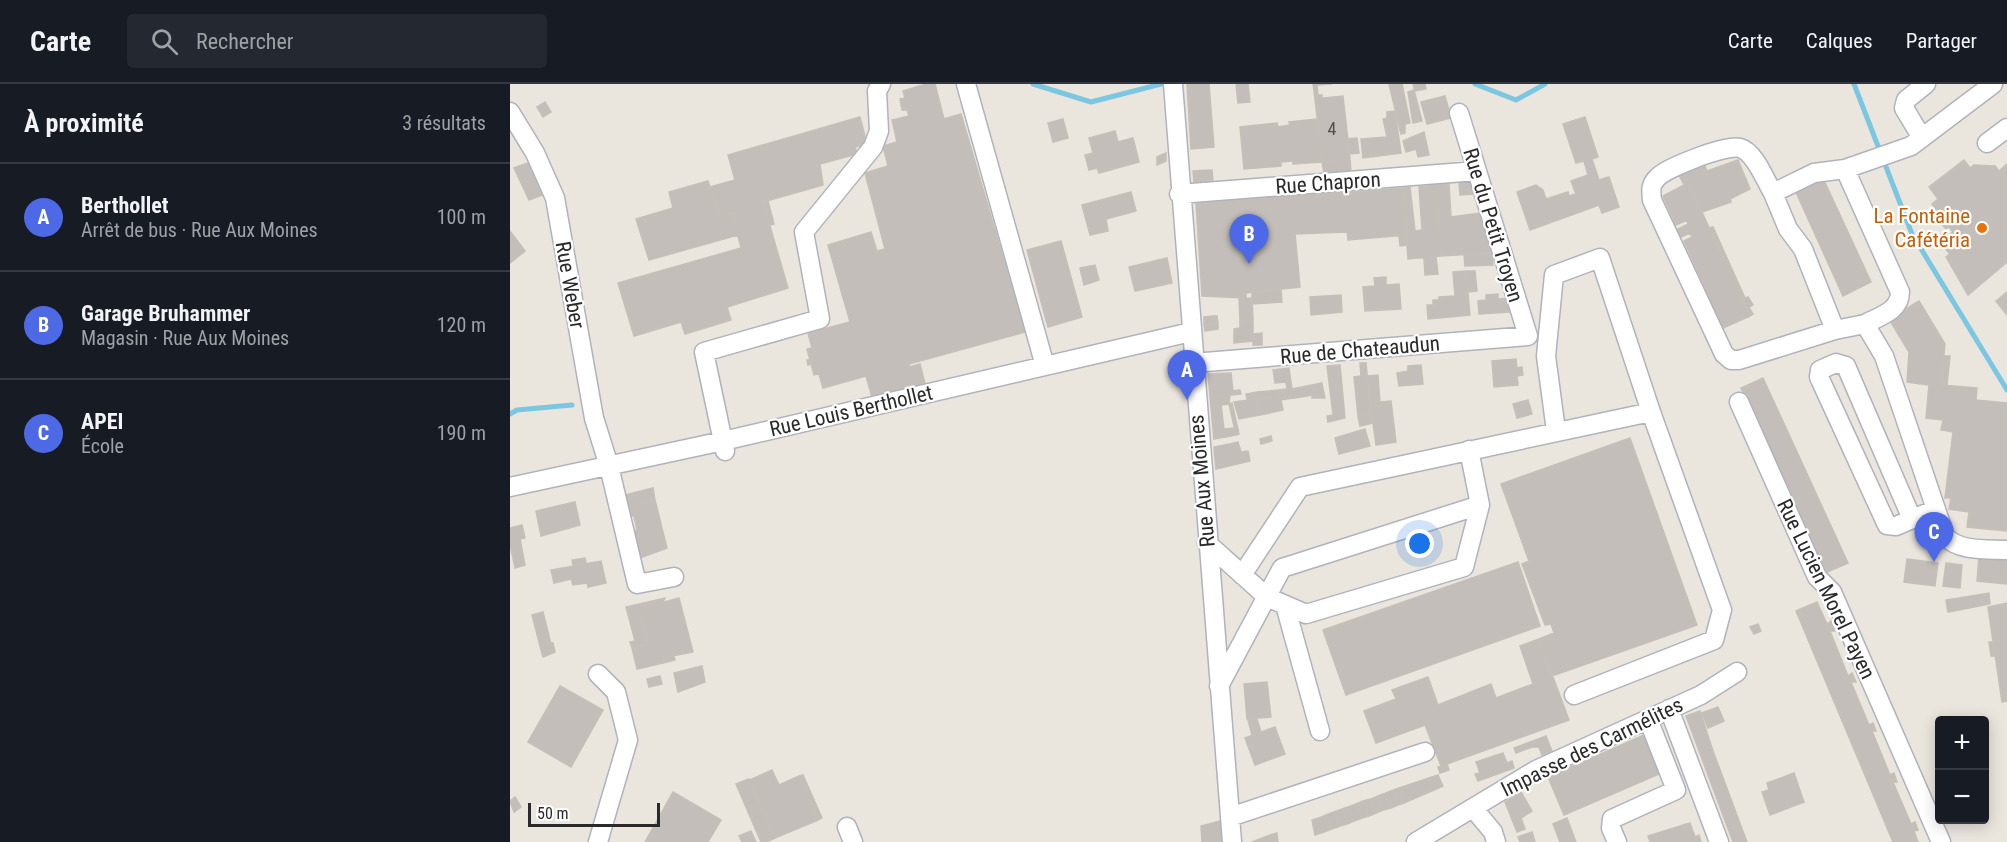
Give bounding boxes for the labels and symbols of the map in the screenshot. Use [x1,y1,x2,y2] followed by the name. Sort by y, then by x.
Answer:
[1328,118,1337,139] house number: 4
[1458,145,1528,305] street label: Rue du Petit Troyen
[1275,167,1381,199] street label: Rue Chapron
[1873,204,1970,252] place label: La Fontaine Cafétéria
[1230,214,1268,264] pin: B
[1975,221,1989,235] marker: La Fontaine Cafétéria
[551,240,589,330] street label: Rue Weber
[1279,331,1441,369] street label: Rue de Chateaudun
[1168,350,1206,400] pin: A
[767,381,935,441] street label: Rue Louis Berthollet
[1184,414,1220,548] street label: Rue Aux Moines
[1772,495,1880,683] street label: Rue Lucien Morel Payen
[1914,512,1954,562] pin: C
[1405,529,1434,558] your location
[1497,693,1687,801] street label: Impasse des Carmélites
[528,800,660,828] scale bar

